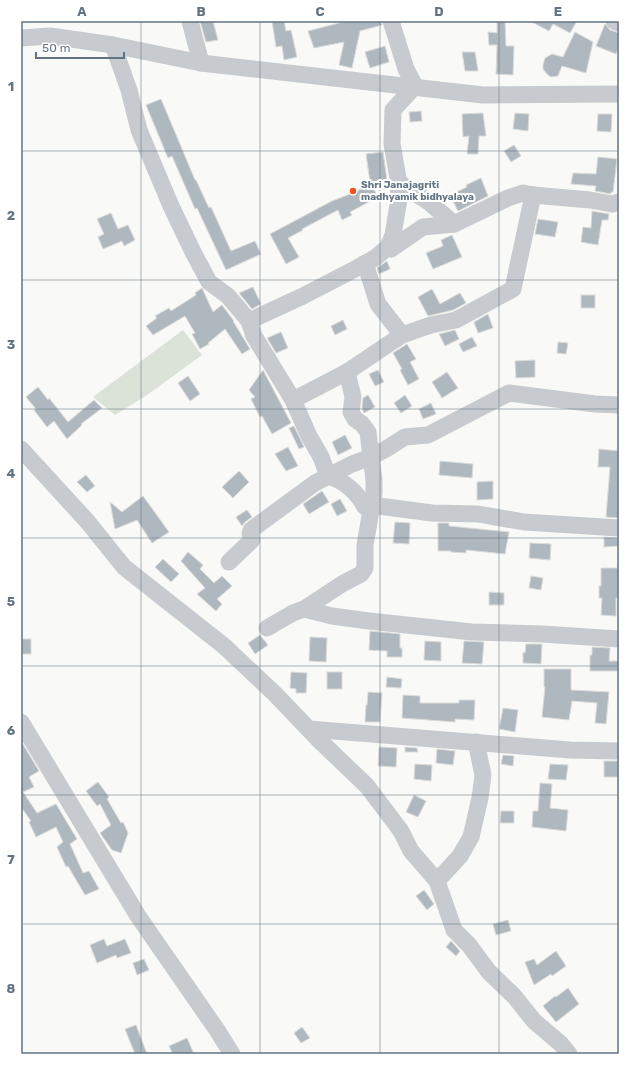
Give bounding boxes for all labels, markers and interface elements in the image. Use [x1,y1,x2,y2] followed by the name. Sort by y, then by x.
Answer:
[77,4,87,19] text: A
[196,4,206,19] text: B
[315,4,325,19] text: C
[434,4,444,19] text: D
[554,4,562,19] text: E
[36,34,124,60] scale bar
[42,41,70,55] text: 50 m
[8,79,14,94] text: 1
[361,179,474,203] place label: Shri Janajagriti madhyamik bidhyalaya
[348,186,358,196] marker: Shri Janajagriti madhyamik bidhyalaya
[7,208,15,223] text: 2
[7,337,16,352] text: 3
[7,466,16,481] text: 4
[7,594,15,609] text: 5
[7,723,16,738] text: 6
[7,852,15,867] text: 7
[7,981,16,996] text: 8

